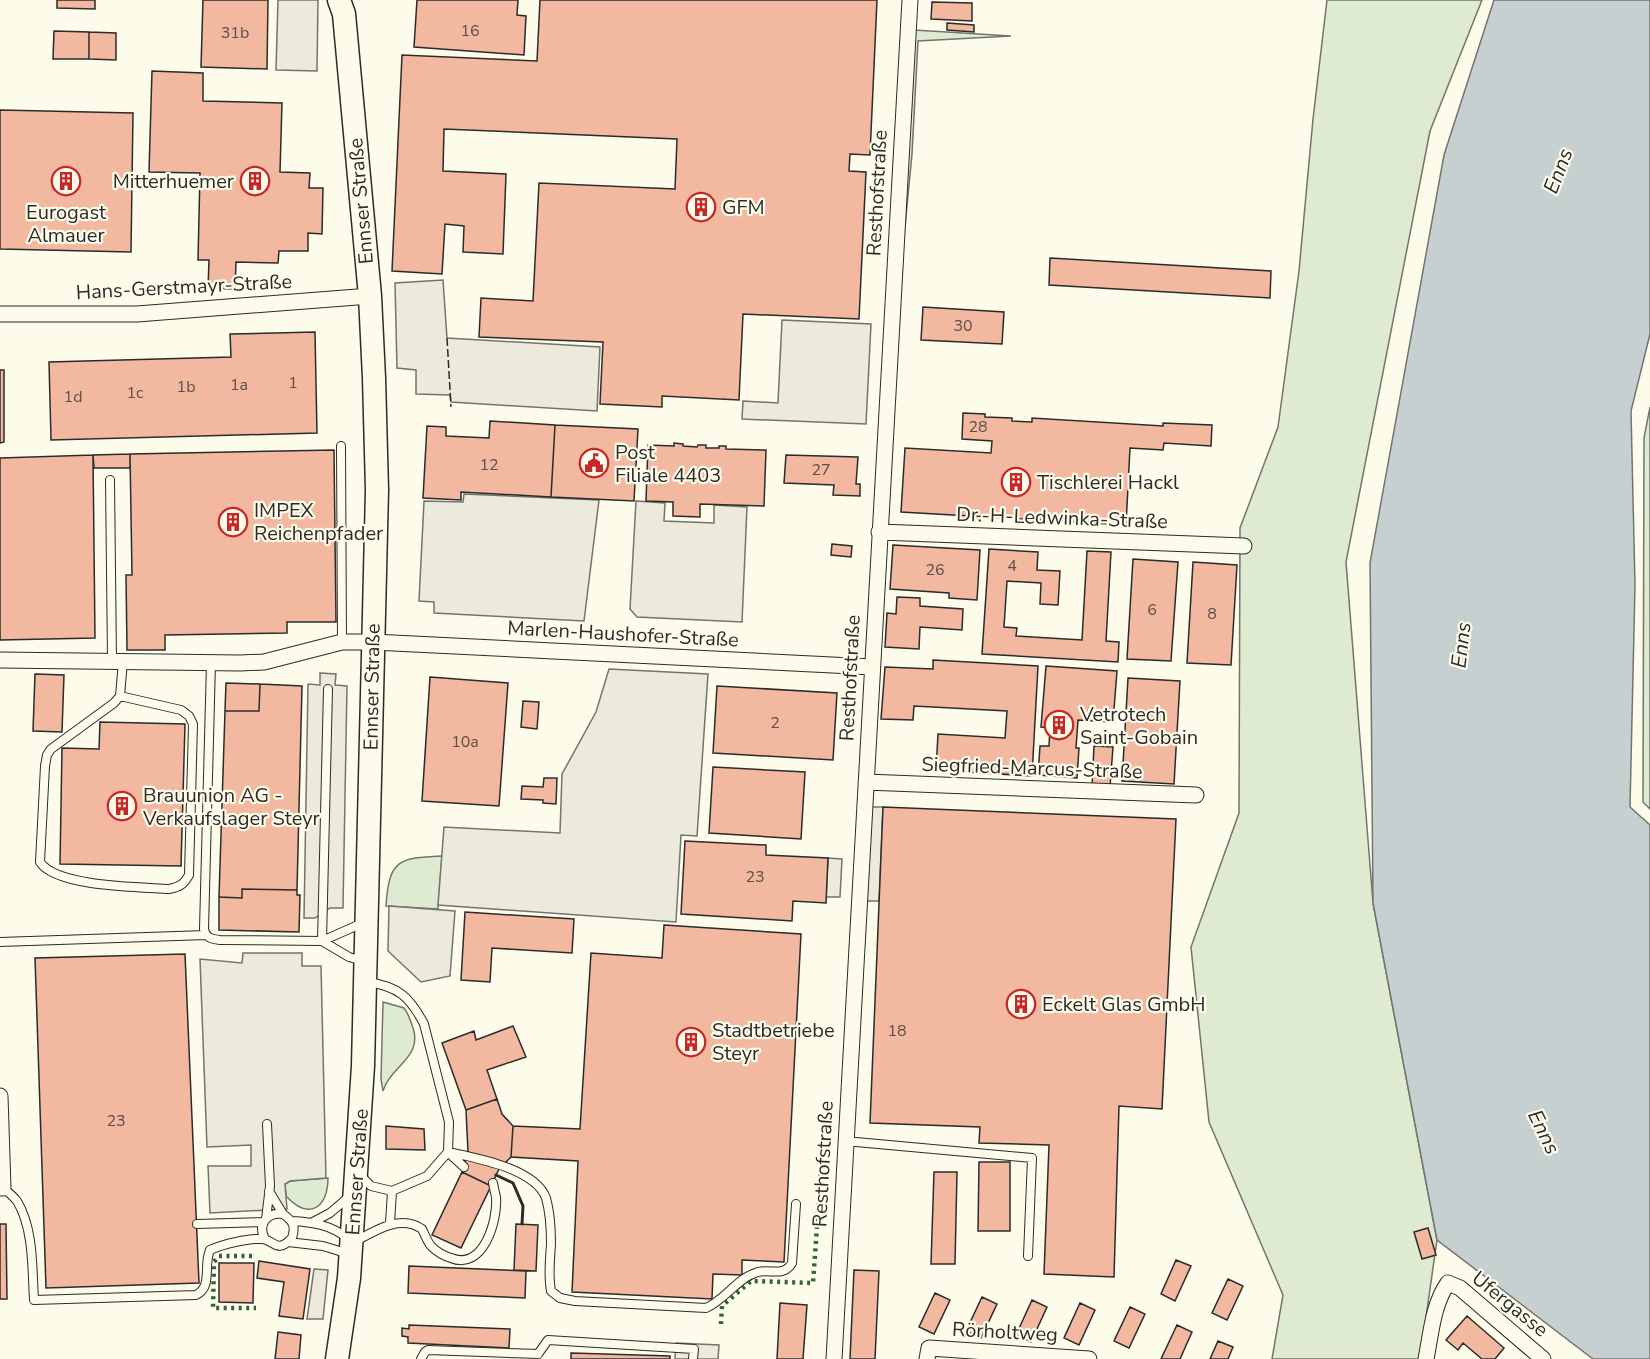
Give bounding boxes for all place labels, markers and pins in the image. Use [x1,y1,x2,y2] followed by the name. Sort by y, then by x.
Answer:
[50,165,82,197] building icon: Eurogast Almauer
[239,165,271,197] building icon: Mitterhuemer
[113,168,234,195] place label: Mitterhuemer
[685,191,717,223] building icon: GFM
[722,194,765,221] place label: GFM
[26,199,107,249] place label: Eurogast Almauer
[615,439,721,489] place label: Post Filiale 4403
[578,447,610,479] public building icon: Post Filiale 4403
[1000,466,1032,498] building icon: Tischlerei Hackl
[1037,469,1179,496] place label: Tischlerei Hackl
[254,497,383,547] place label: IMPEX Reichenpfader
[217,506,249,538] building icon: IMPEX Reichenpfader
[1079,701,1198,751] place label: Vetrotech Saint-Gobain
[1043,709,1075,741] building icon: Vetrotech Saint-Gobain
[142,782,320,832] place label: Brauunion AG - Verkaufslager Steyr
[106,790,138,822] building icon: Brauunion AG - Verkaufslager Steyr
[1005,988,1037,1020] building icon: Eckelt Glas GmbH
[1042,991,1205,1018] place label: Eckelt Glas GmbH
[712,1017,835,1067] place label: Stadtbetriebe Steyr
[675,1026,707,1058] building icon: Stadtbetriebe Steyr

